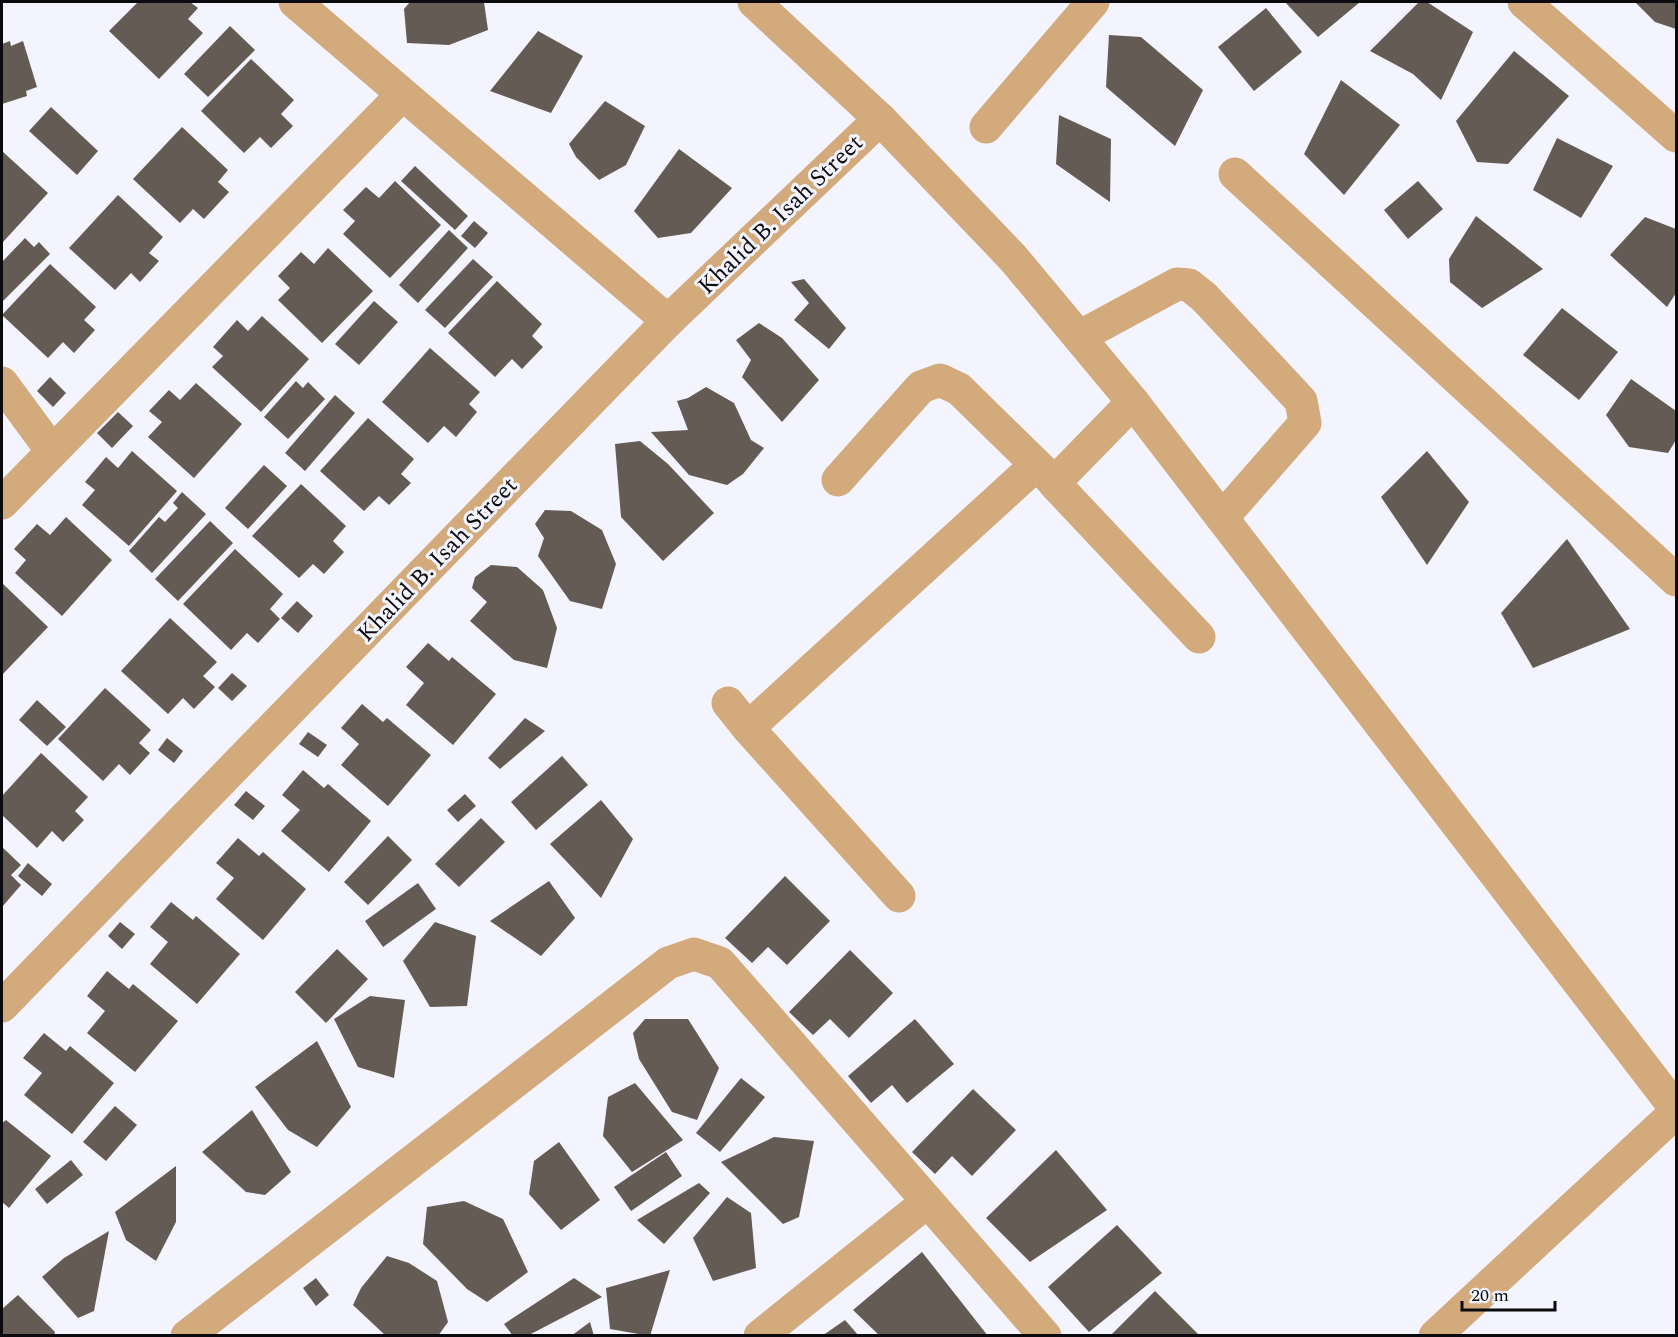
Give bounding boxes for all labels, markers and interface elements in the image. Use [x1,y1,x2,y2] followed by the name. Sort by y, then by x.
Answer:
[690,126,872,303] street label: Khalid B. Isah Street
[349,469,526,651] street label: Khalid B. Isah Street
[1462,1274,1555,1312] scale bar
[1471,1282,1509,1309] text: 20 m

